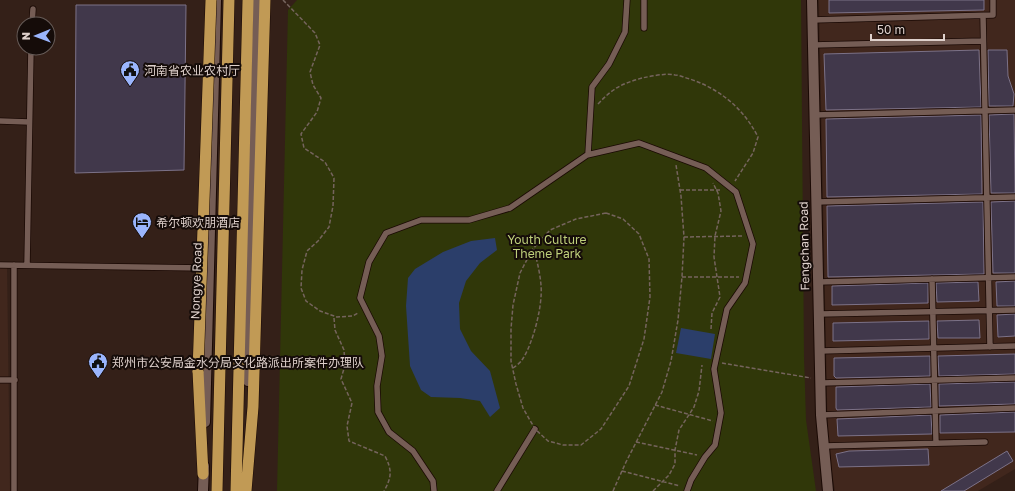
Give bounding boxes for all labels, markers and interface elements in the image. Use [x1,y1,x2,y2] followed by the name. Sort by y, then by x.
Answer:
[16,16,56,56] north arrow
[871,16,944,42] scale bar
[877,22,905,37] text: 50 m
[19,32,32,40] text: N
[119,59,141,87] public building icon: 河南省农业农村厅
[144,63,240,78] place label: 河南省农业农村厅
[796,201,812,291] street label: Fengchan Road
[131,211,153,239] hotel icon: 希尔顿欢朋酒店
[156,215,240,230] place label: 希尔顿欢朋酒店
[508,232,587,261] park label: Youth Culture Theme Park
[187,242,205,320] street label: Nongye Road
[87,351,109,379] public building icon: 郑州市公安局金水分局文化路派出所案件办理队
[112,355,364,370] place label: 郑州市公安局金水分局文化路派出所案件办理队

